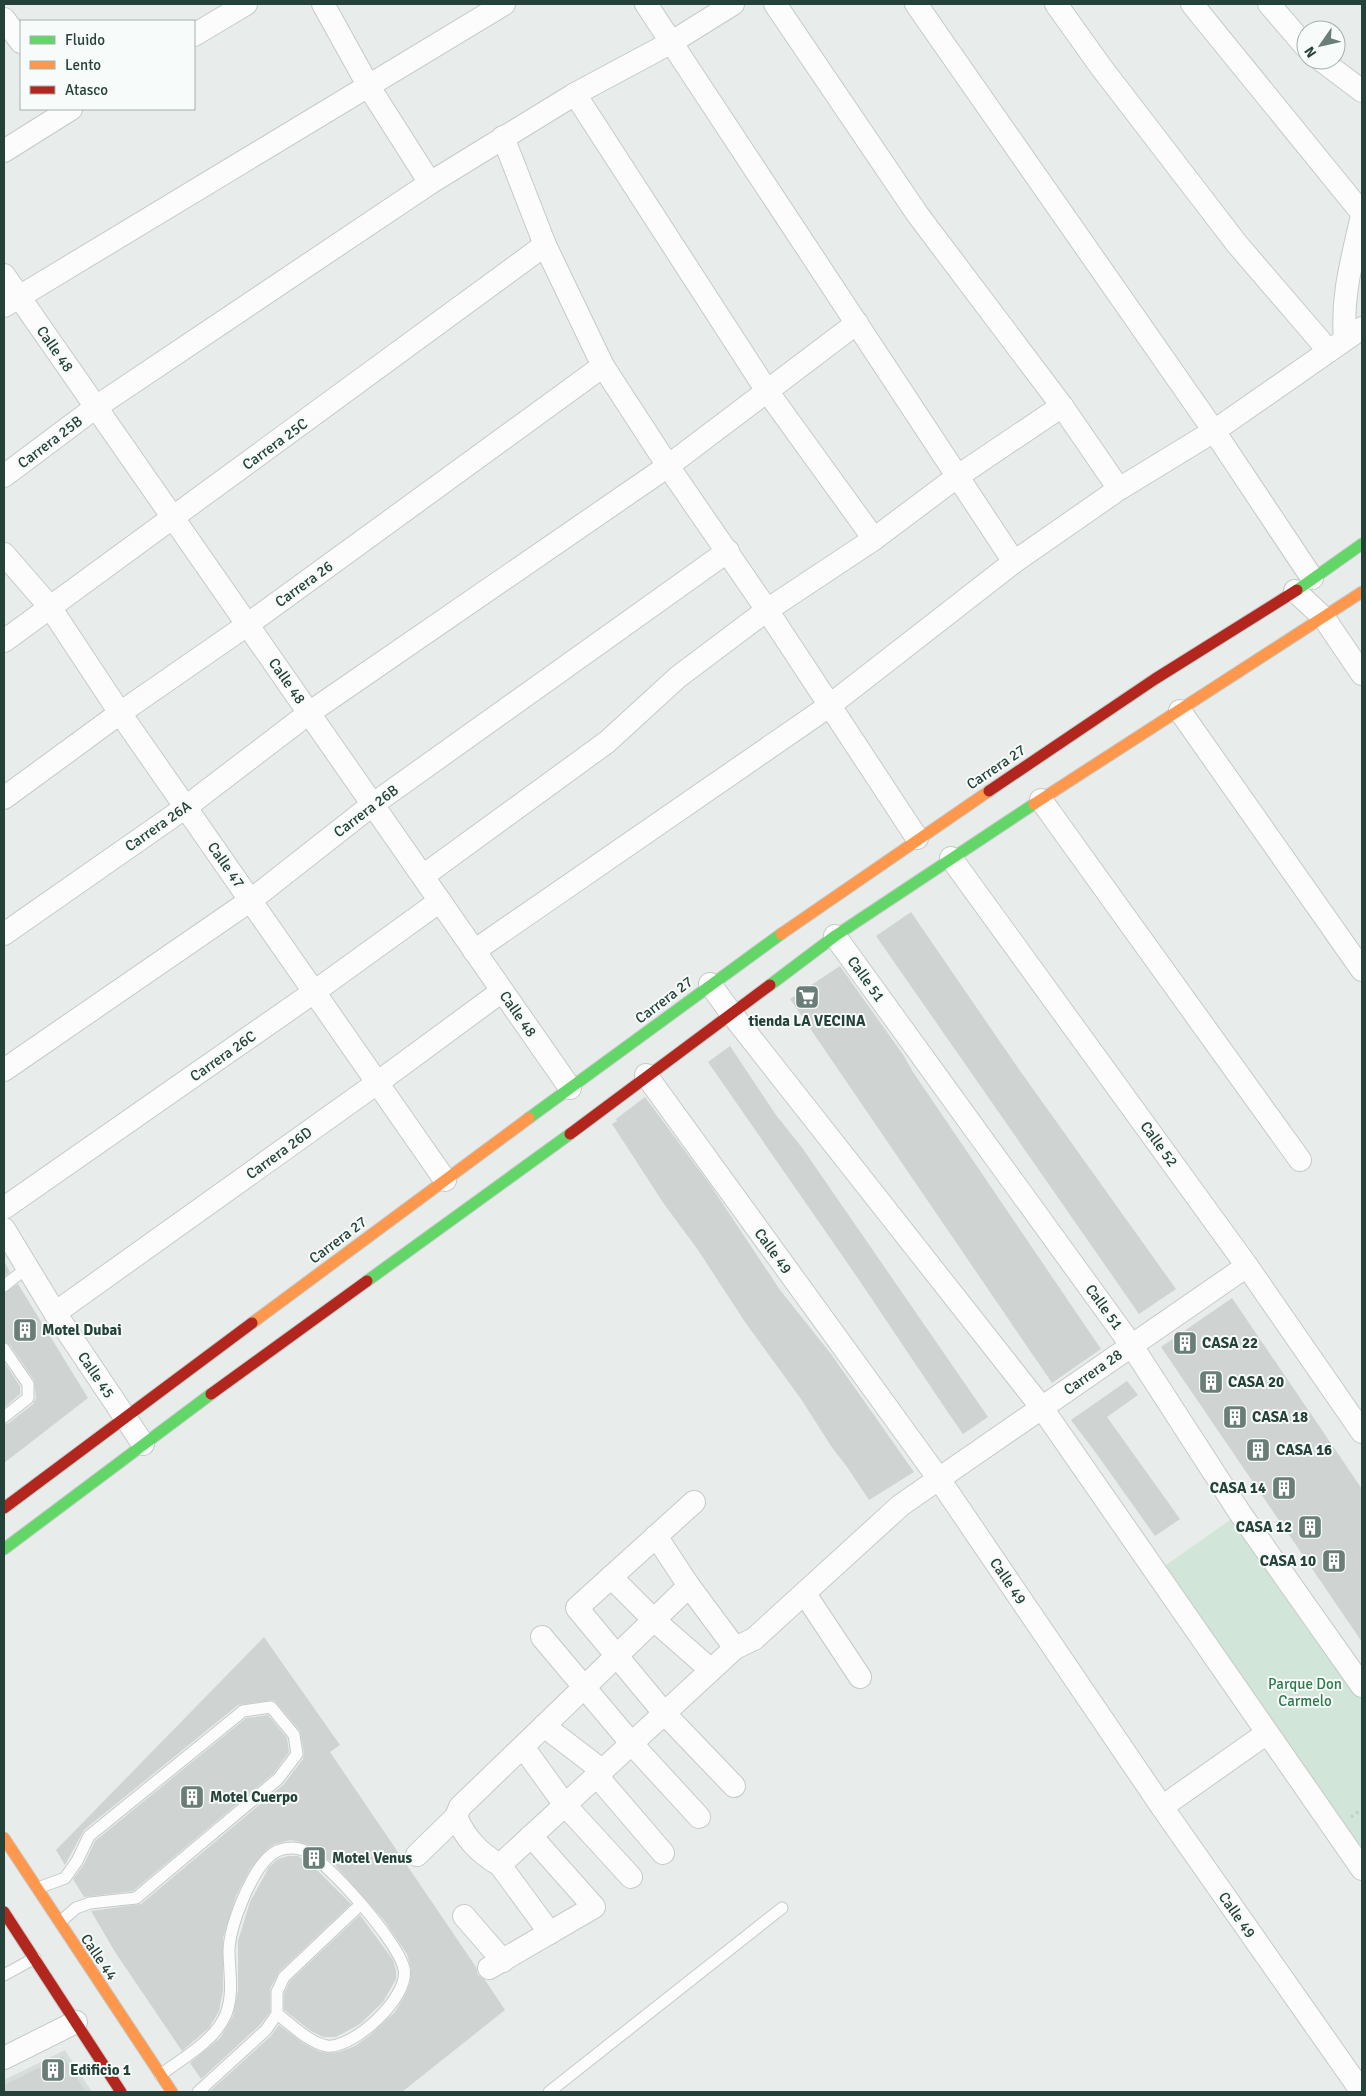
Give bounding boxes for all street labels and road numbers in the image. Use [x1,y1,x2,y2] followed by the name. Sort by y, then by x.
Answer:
[33,323,77,375] street label: Calle 48
[14,412,86,472] street label: Carrera 25B
[239,414,311,474] street label: Carrera 25C
[271,557,337,611] street label: Carrera 26
[265,655,309,707] street label: Calle 48
[963,741,1029,793] street label: Carrera 27
[330,781,402,841] street label: Carrera 26B
[121,797,195,855] street label: Carrera 26A
[204,839,248,891] street label: Calle 47
[843,953,889,1005] street label: Calle 51
[632,973,696,1027] street label: Carrera 27
[496,988,540,1040] street label: Calle 48
[187,1027,259,1085] street label: Carrera 26C
[1136,1118,1182,1170] street label: Calle 52
[243,1123,315,1183] street label: Carrera 26D
[306,1213,370,1267] street label: Carrera 27
[750,1225,796,1277] street label: Calle 49
[1081,1281,1127,1333] street label: Calle 51
[1060,1345,1126,1399] street label: Carrera 28
[74,1348,118,1402] street label: Calle 45
[986,1554,1030,1608] street label: Calle 49
[1215,1889,1259,1941] street label: Calle 49
[77,1930,121,1984] street label: Calle 44

